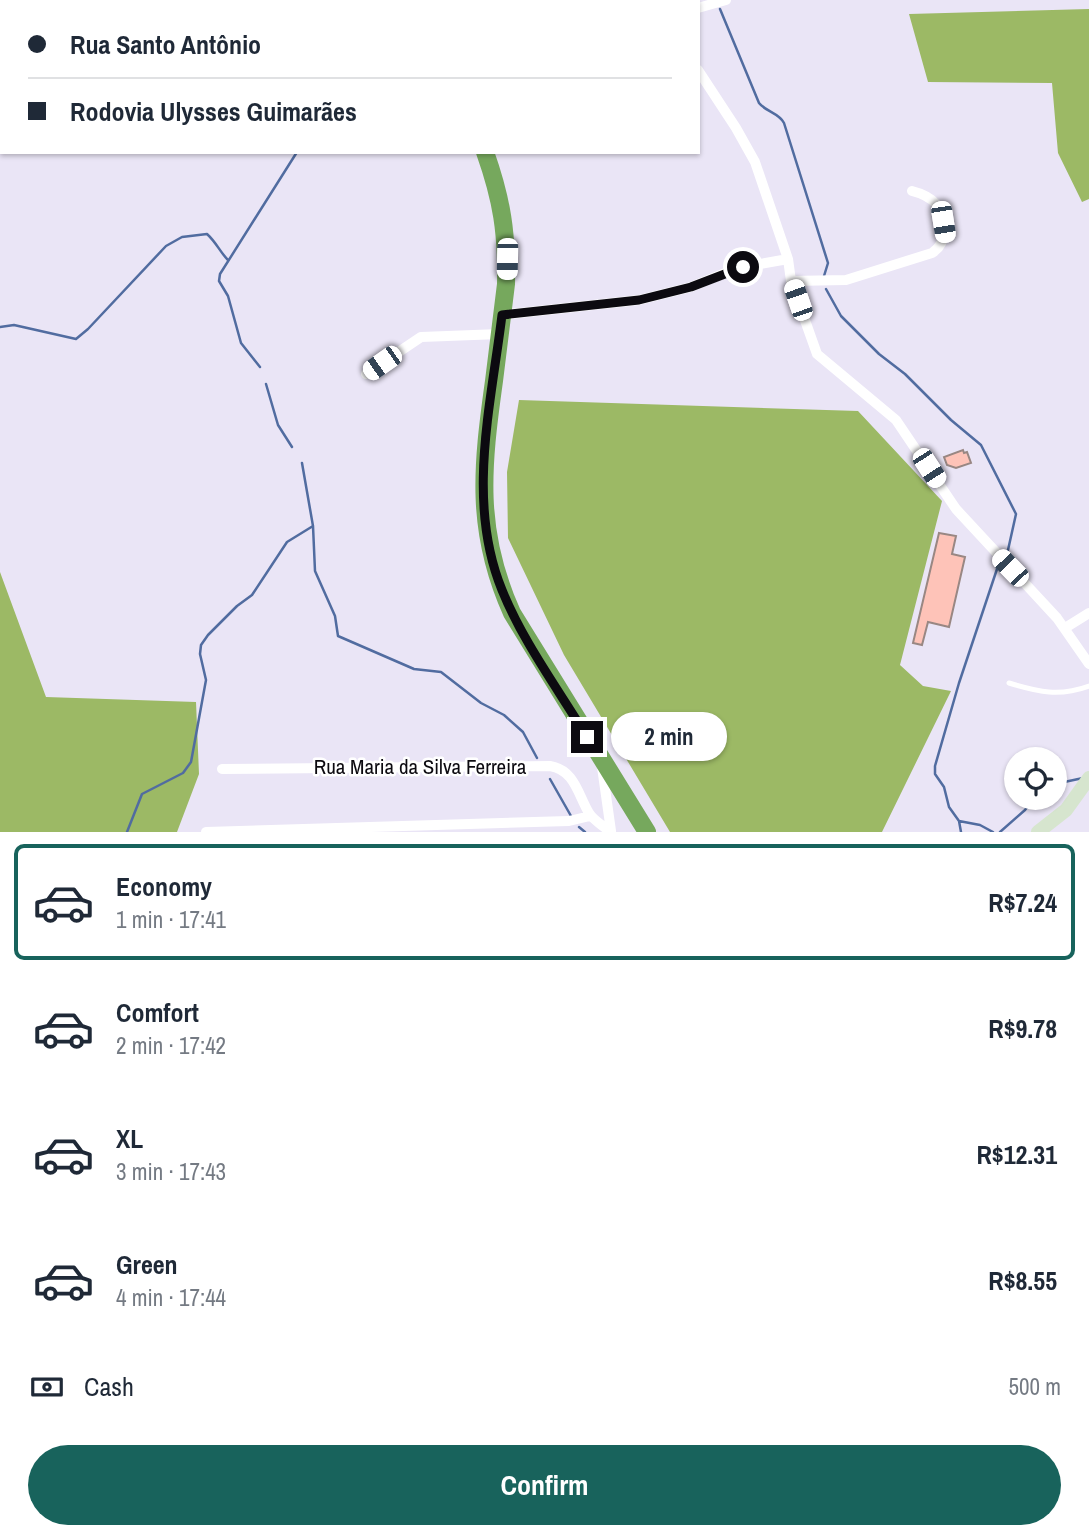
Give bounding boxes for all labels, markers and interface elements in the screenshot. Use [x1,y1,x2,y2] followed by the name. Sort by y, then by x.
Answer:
[70,27,261,62] text: Rua Santo Antônio
[70,94,357,129] text: Rodovia Ulysses Guimarães
[930,200,957,244] car
[497,238,518,280] car
[727,251,759,283] route start
[782,277,815,323] car
[359,342,406,384] car
[909,445,950,491] car
[988,546,1033,590] car
[612,712,727,762] callout: 2 min
[571,721,603,753] route end
[644,721,694,752] text: 2 min
[1004,747,1067,810] map controls
[1004,747,1067,810] button: locate
[314,752,527,781] street label: Rua Maria da Silva Ferreira
[116,869,212,904] text: Economy
[32,871,95,934] icon: car
[988,885,1057,920] text: R$7.24
[116,904,226,935] text: 1 min · 17:41
[116,995,199,1030] text: Comfort
[32,997,95,1060] icon: car
[988,1011,1057,1046] text: R$9.78
[116,1030,226,1061] text: 2 min · 17:42
[116,1121,143,1156] text: XL
[32,1123,95,1186] icon: car
[976,1137,1057,1172] text: R$12.31
[116,1156,226,1187] text: 3 min · 17:43
[116,1247,178,1282] text: Green
[32,1249,95,1312] icon: car
[988,1263,1057,1298] text: R$8.55
[116,1282,226,1313] text: 4 min · 17:44
[28,1368,66,1406] icon: cash
[84,1369,134,1404] text: Cash
[1009,1371,1061,1402] text: 500 m
[28,1445,1061,1525] button: Confirm

